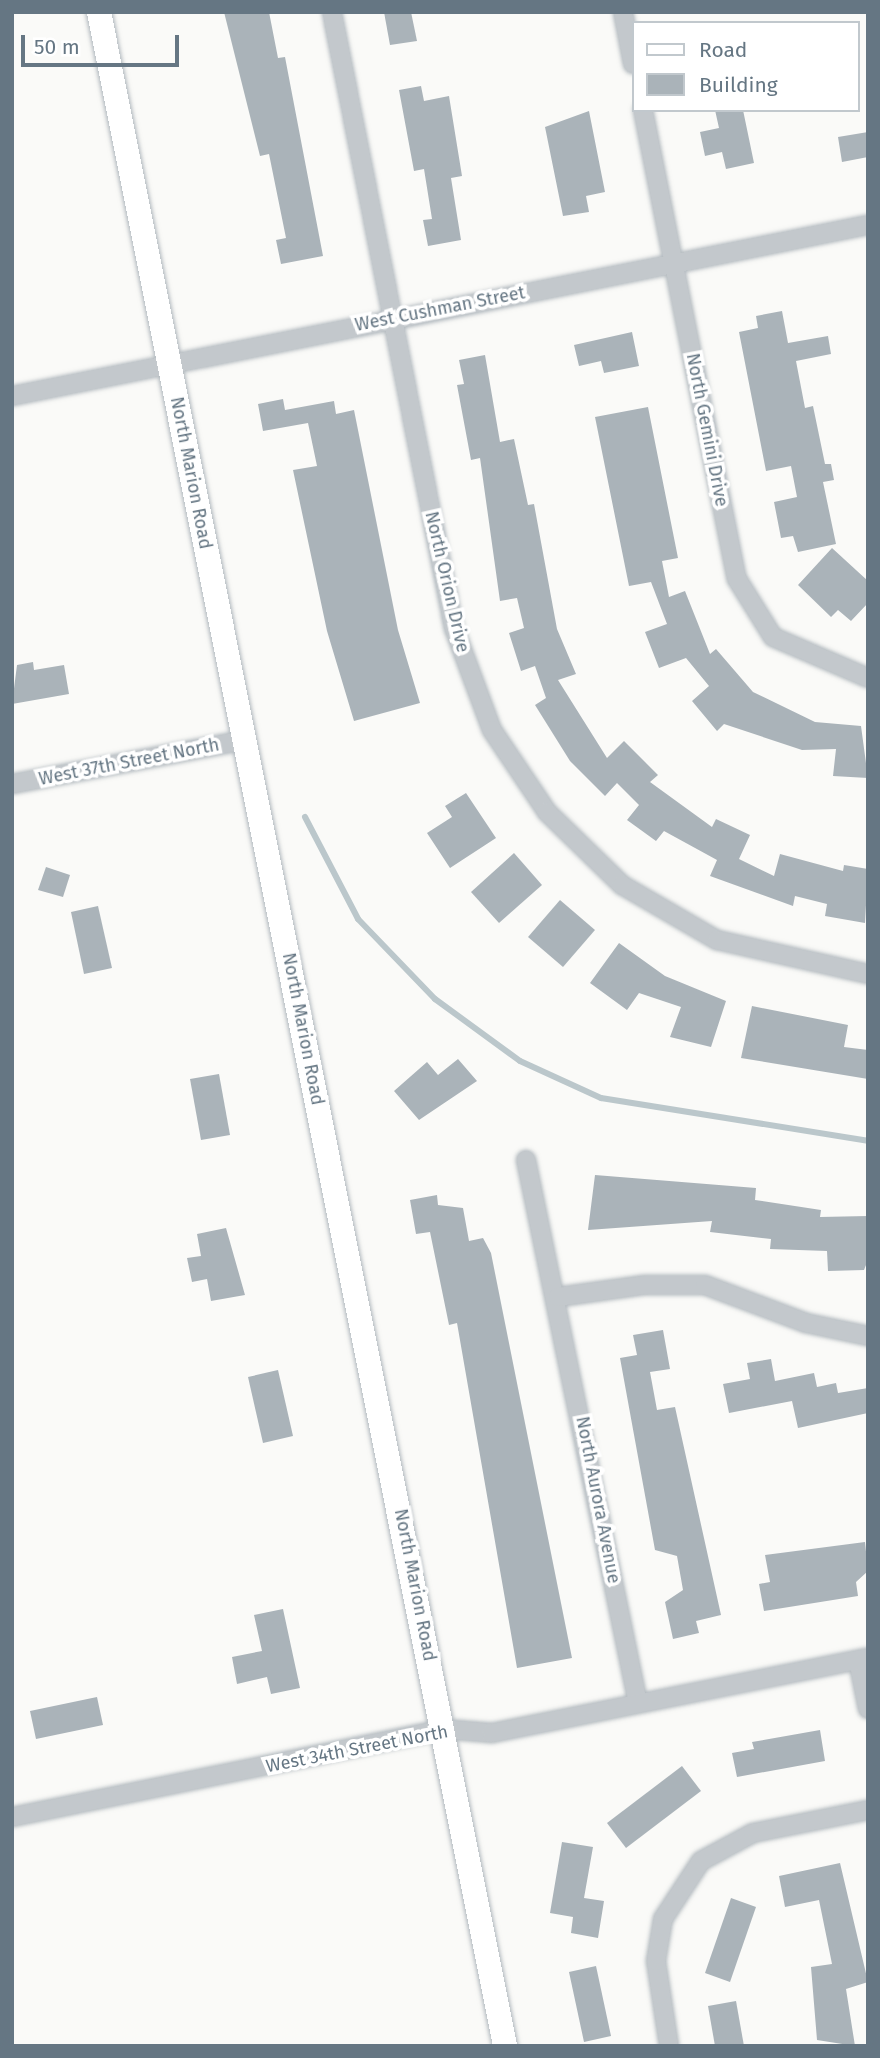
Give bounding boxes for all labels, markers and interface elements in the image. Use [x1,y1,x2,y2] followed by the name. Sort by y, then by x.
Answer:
[24,21,182,65] scale bar
[632,21,859,112] legend
[34,34,80,60] text: 50 m
[699,37,747,63] text: Road
[699,72,778,98] text: Building
[353,282,527,336] street label: West Cushman Street
[682,351,732,509] street label: North Gemini Drive
[166,395,216,551] street label: North Marion Road
[420,509,474,655] street label: North Orion Drive
[37,734,221,790] street label: West 37th Street North
[278,951,328,1107] street label: North Marion Road
[571,1415,625,1585] street label: North Aurora Avenue
[390,1507,440,1663] street label: North Marion Road
[264,1721,450,1777] street label: West 34th Street North

